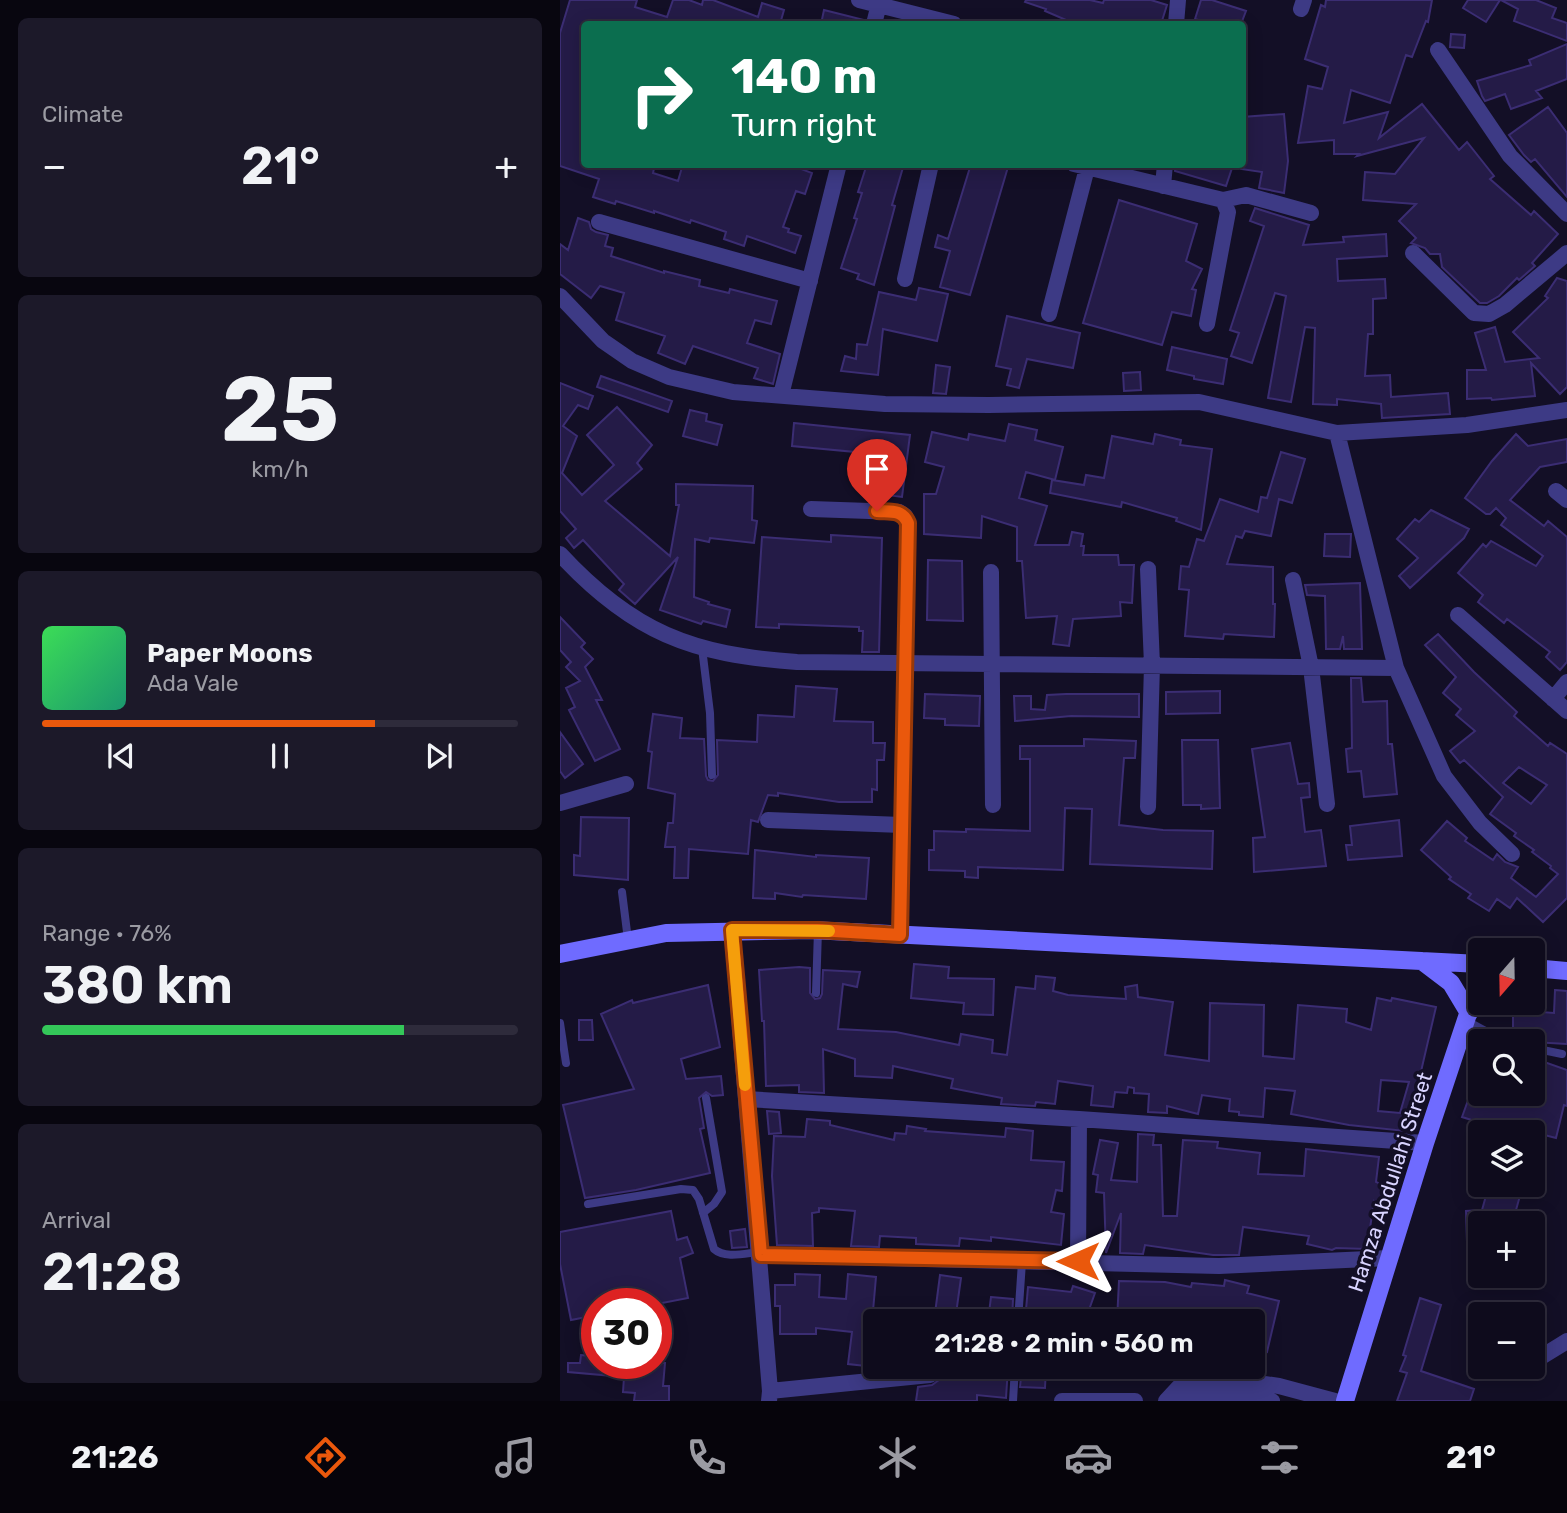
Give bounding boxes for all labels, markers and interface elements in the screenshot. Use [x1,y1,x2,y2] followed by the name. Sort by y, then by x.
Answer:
[731,47,877,105] text: 140 m
[616,49,707,140] icon: right
[42,100,123,128] text: Climate
[731,106,876,144] text: Turn right
[241,135,320,197] text: 21°
[42,143,67,189] text: −
[494,143,518,189] text: +
[221,355,339,463] text: 25
[847,439,907,511] pin
[858,450,896,488] icon: arrive
[251,455,309,483] text: km/h
[147,638,313,669] text: Paper Moons
[147,669,239,697] text: Ada Vale
[102,737,140,775] icon: previous
[261,737,299,775] icon: pause
[420,737,458,775] icon: next
[42,919,172,947] text: Range · 76%
[1468,938,1545,1015] north arrow
[1468,938,1545,1379] map controls
[42,954,233,1016] text: 380 km
[1468,1029,1545,1106] button: search
[1343,1069,1437,1295] street label: Hamza Abdullahi Street
[1468,1120,1545,1197] button: layers
[42,1206,111,1234] text: Arrival
[1468,1211,1545,1288] button: +
[1041,1224,1115,1298] position arrow
[42,1241,182,1303] text: 21:28
[581,1288,672,1379] speed limit sign: 30
[1468,1302,1545,1379] button: −
[934,1328,1194,1359] text: 21:28 · 2 min · 560 m
[301,1433,350,1482] icon: directions
[491,1433,540,1482] icon: music
[682,1433,731,1482] icon: phone
[873,1433,922,1482] icon: climate
[1064,1433,1113,1482] icon: car
[1255,1433,1304,1482] icon: filters
[71,1438,159,1476] text: 21:26
[1446,1438,1496,1476] text: 21°

